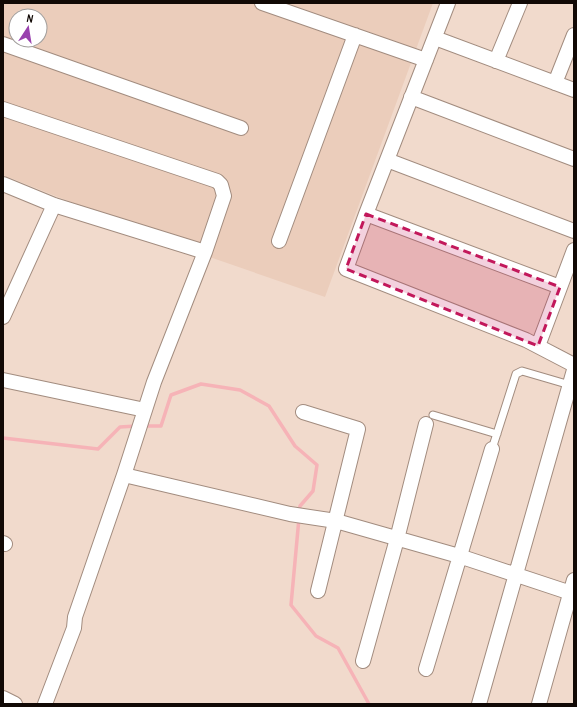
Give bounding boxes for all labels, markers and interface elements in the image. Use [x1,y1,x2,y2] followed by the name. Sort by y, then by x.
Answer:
[8,8,48,48] north arrow
[25,11,35,26] text: N

